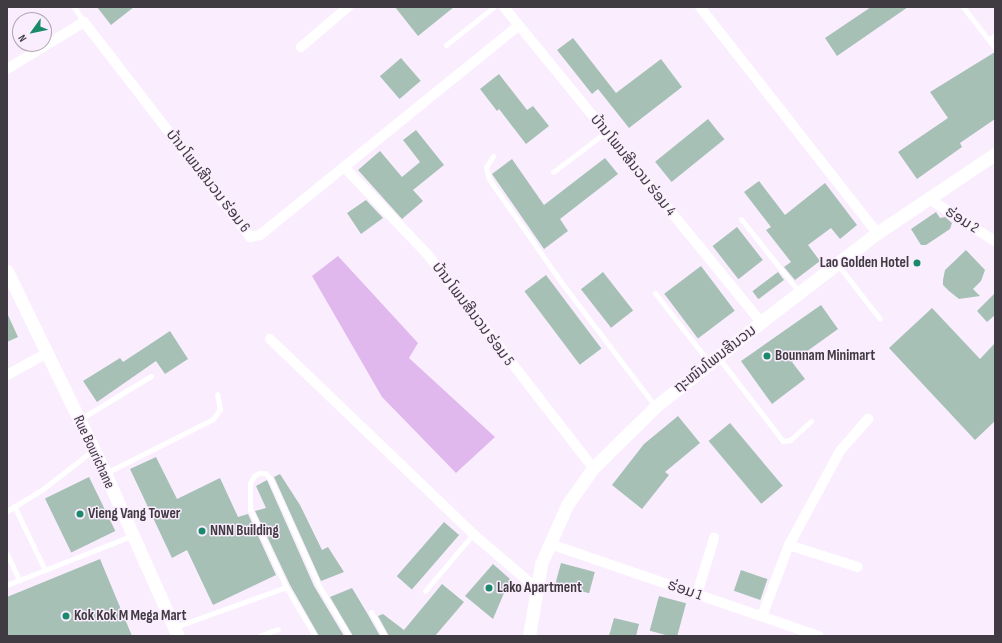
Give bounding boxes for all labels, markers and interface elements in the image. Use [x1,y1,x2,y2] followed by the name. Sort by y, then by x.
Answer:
[12,12,52,52] north arrow
[15,32,29,44] text: N
[586,111,680,219] street label: ບ້ານ ໂພນສີນວນ ຮ່ອມ 4
[162,126,254,236] street label: ບ້ານ ໂພນສີນວນ ຮ່ອມ 6
[942,203,982,237] street label: ຮ່ອມ 2
[820,254,909,272] place label: Lao Golden Hotel
[912,258,922,268] marker: Lao Golden Hotel
[428,259,518,369] street label: ບ້ານ ໂພນສີນວນ ຮ່ອມ 5
[670,321,760,397] street label: ຖະໜົນໂພນສີນວນ
[775,347,875,365] place label: Bounnam Minimart
[762,351,772,361] marker: Bounnam Minimart
[69,413,119,491] street label: Rue Bourichane
[88,505,181,523] place label: Vieng Vang Tower
[75,509,85,519] marker: Vieng Vang Tower
[210,522,279,540] place label: NNN Building
[197,526,207,536] marker: NNN Building
[665,576,705,604] street label: ຮ່ອມ 1
[497,579,582,597] place label: Lako Apartment
[484,583,494,593] marker: Lako Apartment
[74,607,186,625] place label: Kok Kok M Mega Mart
[61,611,71,621] marker: Kok Kok M Mega Mart

